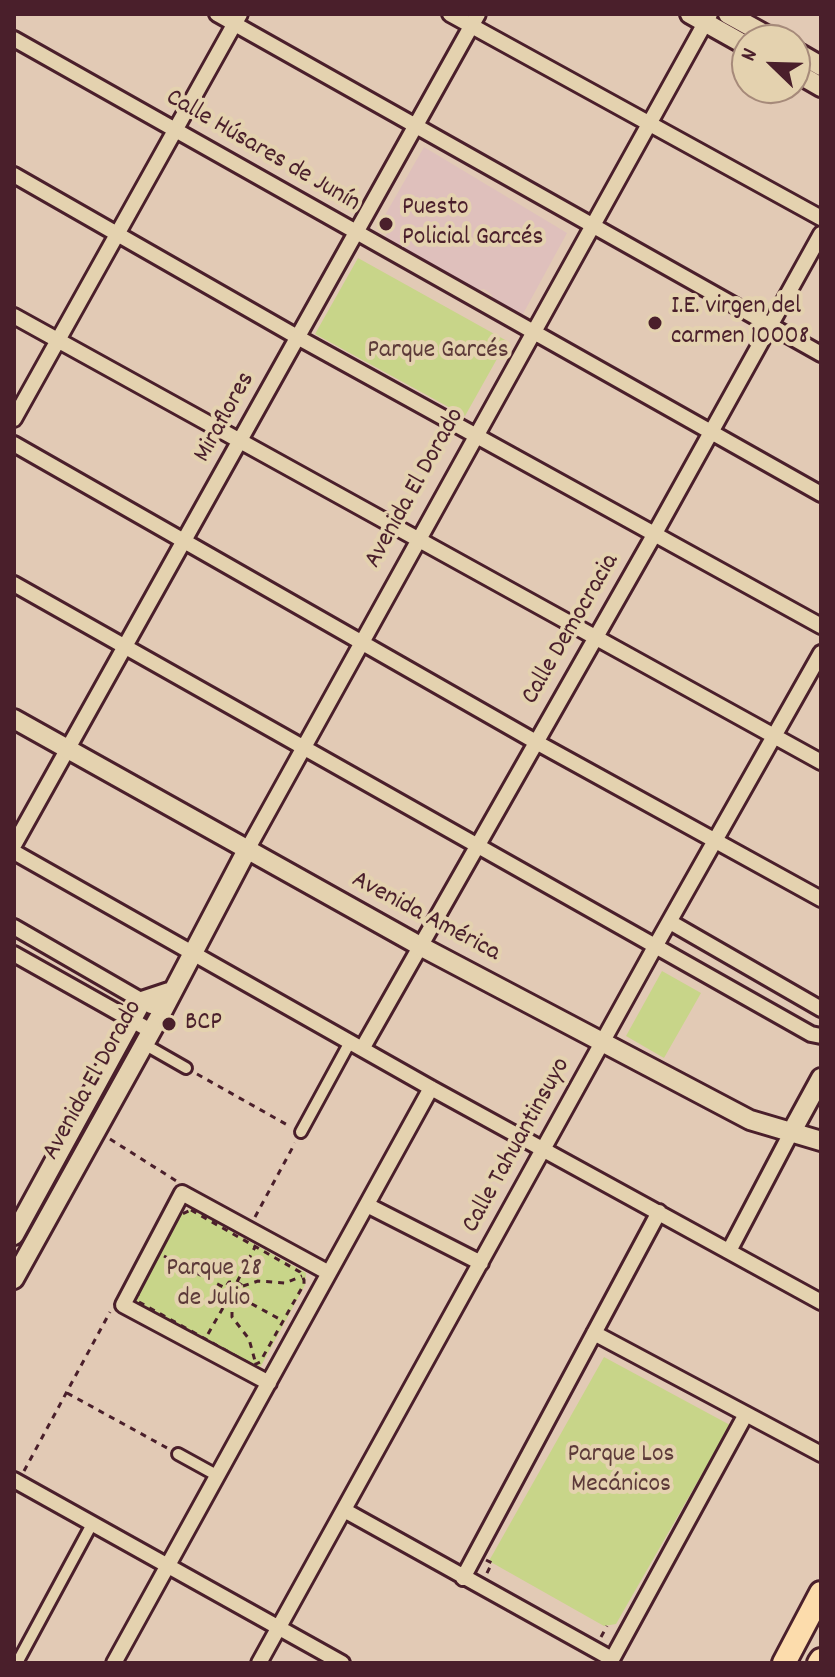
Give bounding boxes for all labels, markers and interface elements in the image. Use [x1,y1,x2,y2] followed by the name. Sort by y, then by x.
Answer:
[731,24,811,104] north arrow
[734,44,767,66] text: N
[159,84,365,220] street label: Calle Húsares de Junín
[402,193,543,254] place label: Puesto Policial Garcés
[377,215,395,233] marker: Puesto Policial Garcés
[671,292,809,354] place label: I.E. virgen del carmen 10008
[646,314,664,332] marker: I.E. virgen del carmen 10008
[367,336,509,368] park label: Parque Garcés
[189,367,263,469] street label: Miraflores
[359,404,473,574] street label: Avenida El Dorado
[516,549,628,711] street label: Calle Democracia
[345,866,505,970] street label: Avenida América
[37,996,151,1166] street label: Avenida El Dorado
[185,1008,222,1040] place label: BCP
[160,1015,178,1033] marker: BCP
[457,1053,579,1239] street label: Calle Tahuantinsuyo
[166,1254,262,1316] park label: Parque 28 de Julio
[568,1440,674,1502] park label: Parque Los Mecánicos

